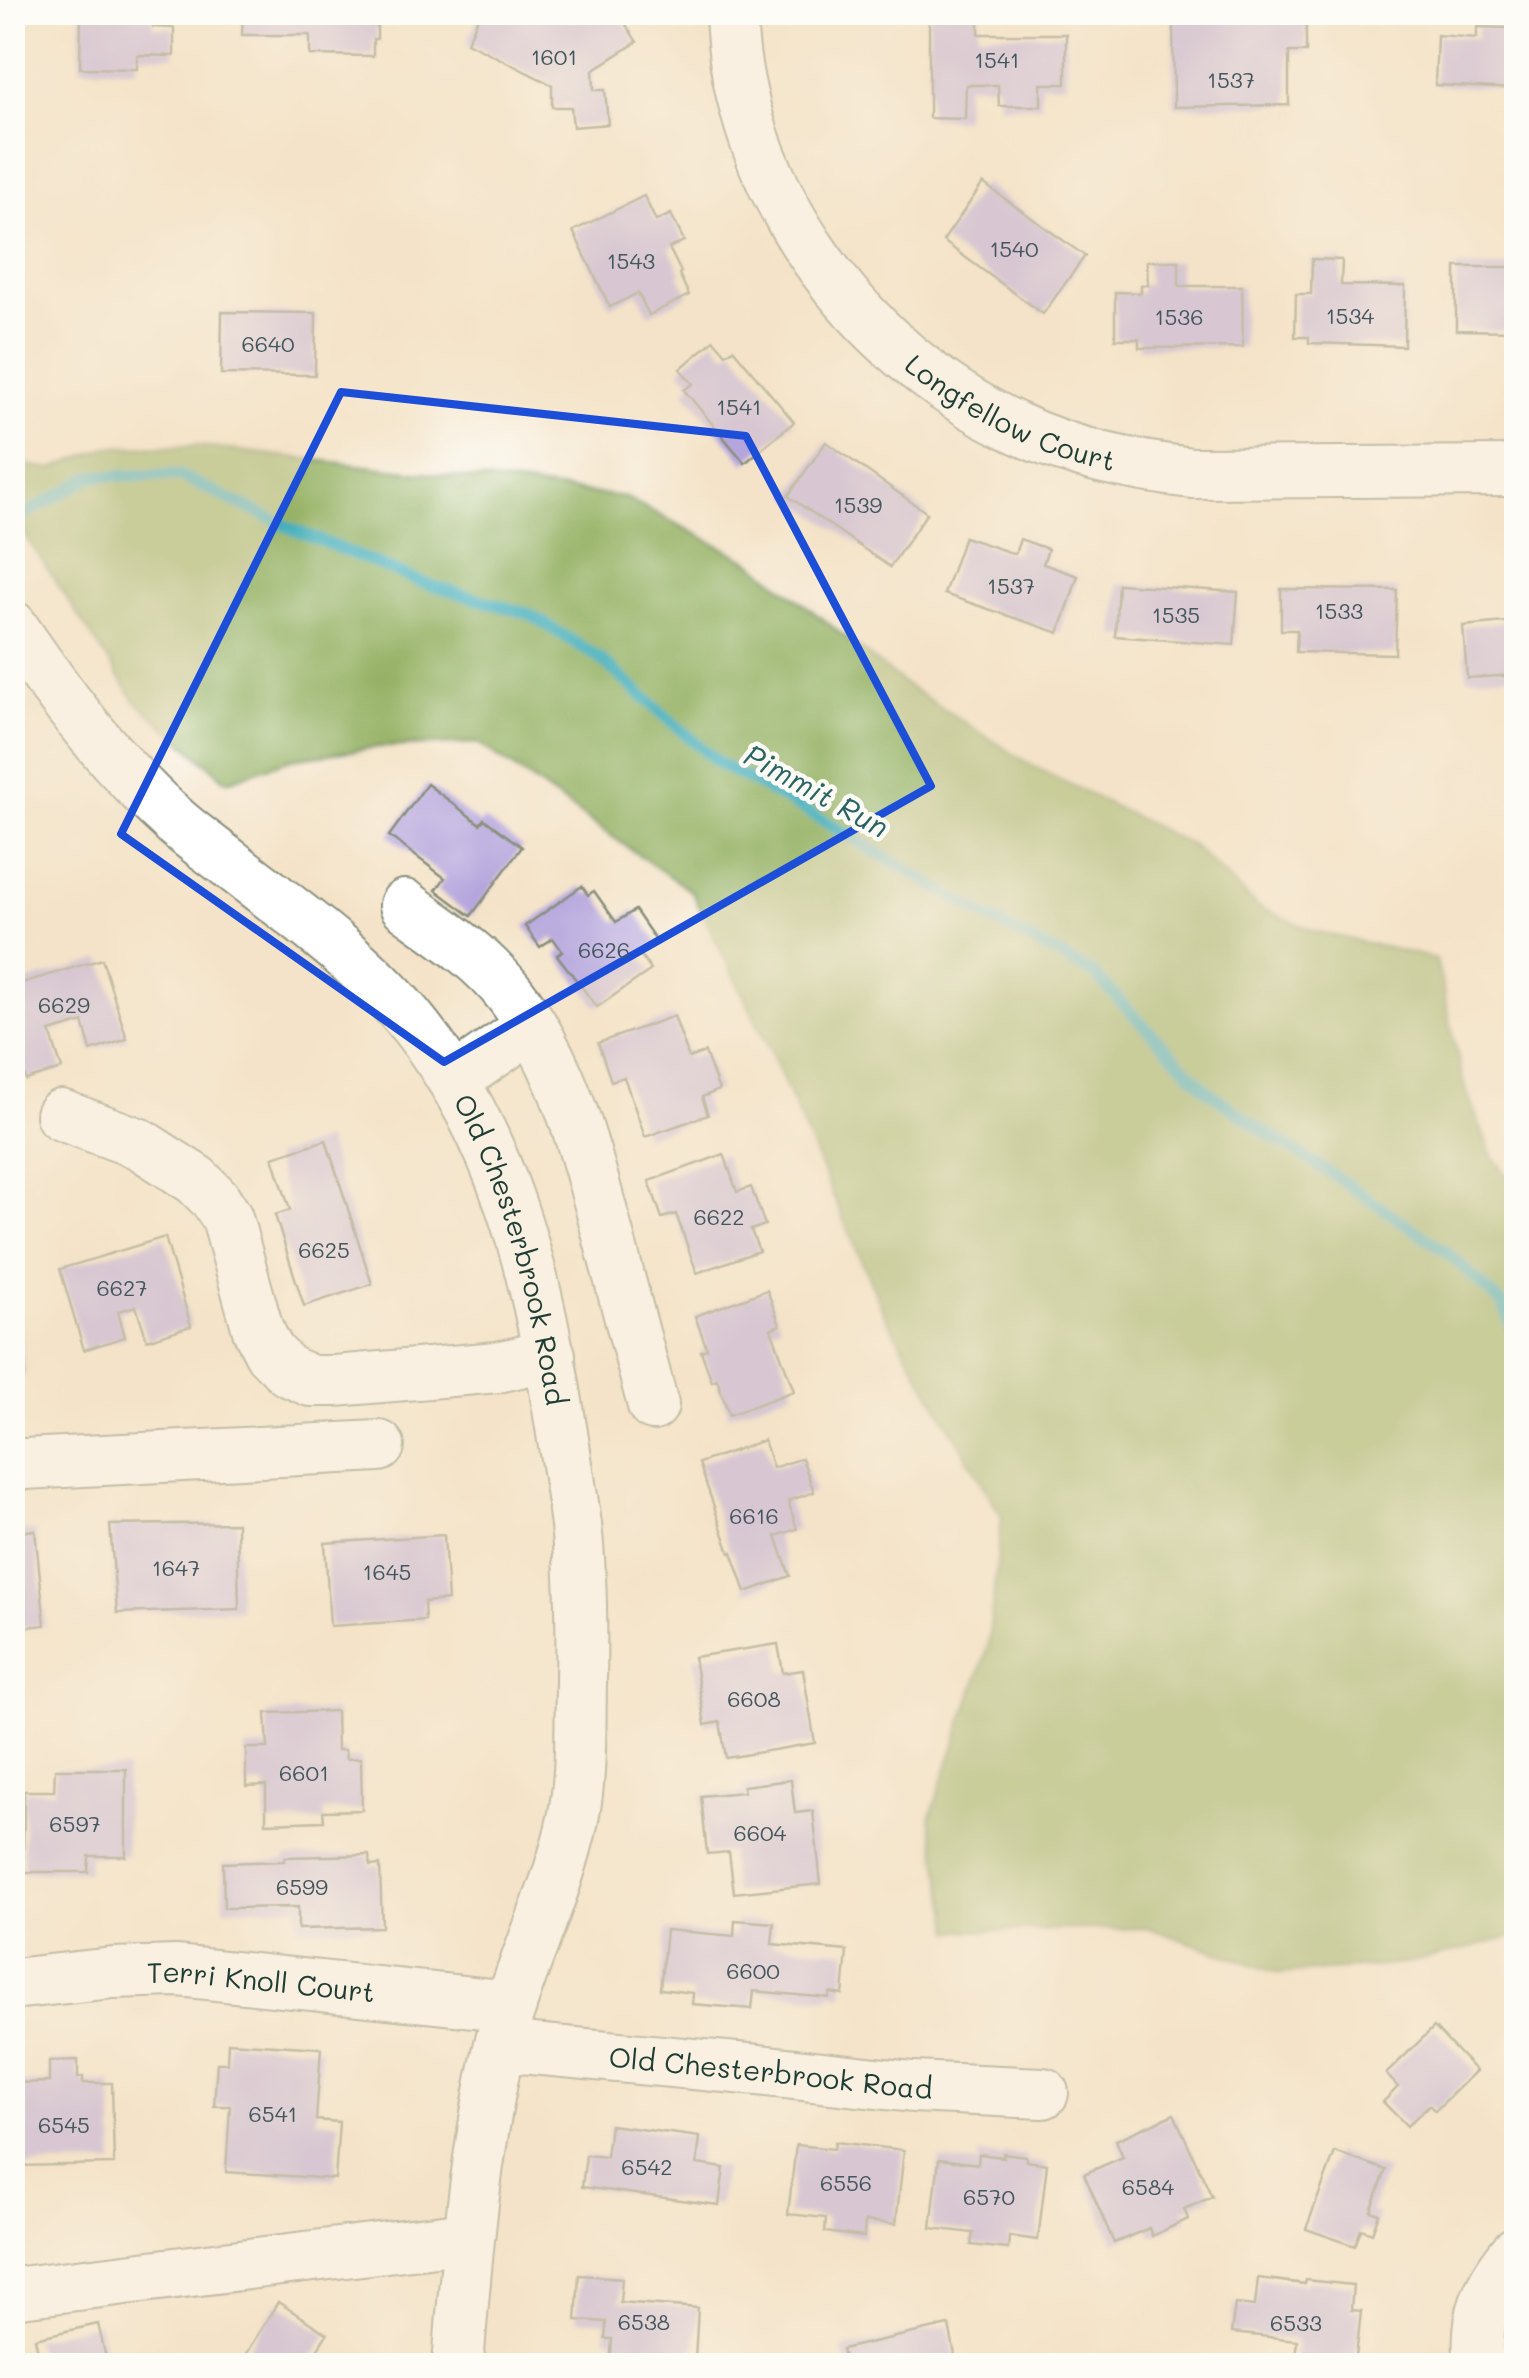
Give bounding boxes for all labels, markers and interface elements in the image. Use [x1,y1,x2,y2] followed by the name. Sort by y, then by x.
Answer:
[531,42,577,71] house number: 1601
[974,45,1020,74] house number: 1541
[1207,65,1255,94] house number: 1537
[989,234,1039,263] house number: 1540
[607,246,655,275] house number: 1543
[1326,301,1374,330] house number: 1534
[1155,302,1203,331] house number: 1536
[241,329,295,358] house number: 6640
[898,346,1119,478] street label: Longfellow Court
[716,392,762,421] house number: 1541
[834,490,882,519] house number: 1539
[987,571,1035,600] house number: 1537
[1315,596,1363,625] house number: 1533
[1152,600,1200,629] house number: 1535
[738,734,896,846] water label: Pimmit Run
[578,935,630,964] house number: 6626
[38,990,90,1019] house number: 6629
[446,1087,575,1408] street label: Old Chesterbrook Road
[693,1202,745,1231] house number: 6622
[298,1235,350,1264] house number: 6625
[96,1273,148,1302] house number: 6627
[729,1501,779,1530] house number: 6616
[152,1553,200,1582] house number: 1647
[363,1557,411,1586] house number: 1645
[727,1684,781,1713] house number: 6608
[279,1758,329,1787] house number: 6601
[49,1809,101,1838] house number: 6597
[733,1818,787,1847] house number: 6604
[276,1872,328,1901] house number: 6599
[146,1953,377,2010] street label: Terri Knoll Court
[726,1956,780,1985] house number: 6600
[607,2038,933,2106] street label: Old Chesterbrook Road
[249,2099,297,2128] house number: 6541
[38,2110,90,2139] house number: 6545
[621,2152,673,2181] house number: 6542
[820,2168,872,2197] house number: 6556
[1122,2172,1174,2201] house number: 6584
[963,2182,1015,2211] house number: 6570
[618,2307,670,2336] house number: 6538
[1270,2308,1322,2337] house number: 6533

